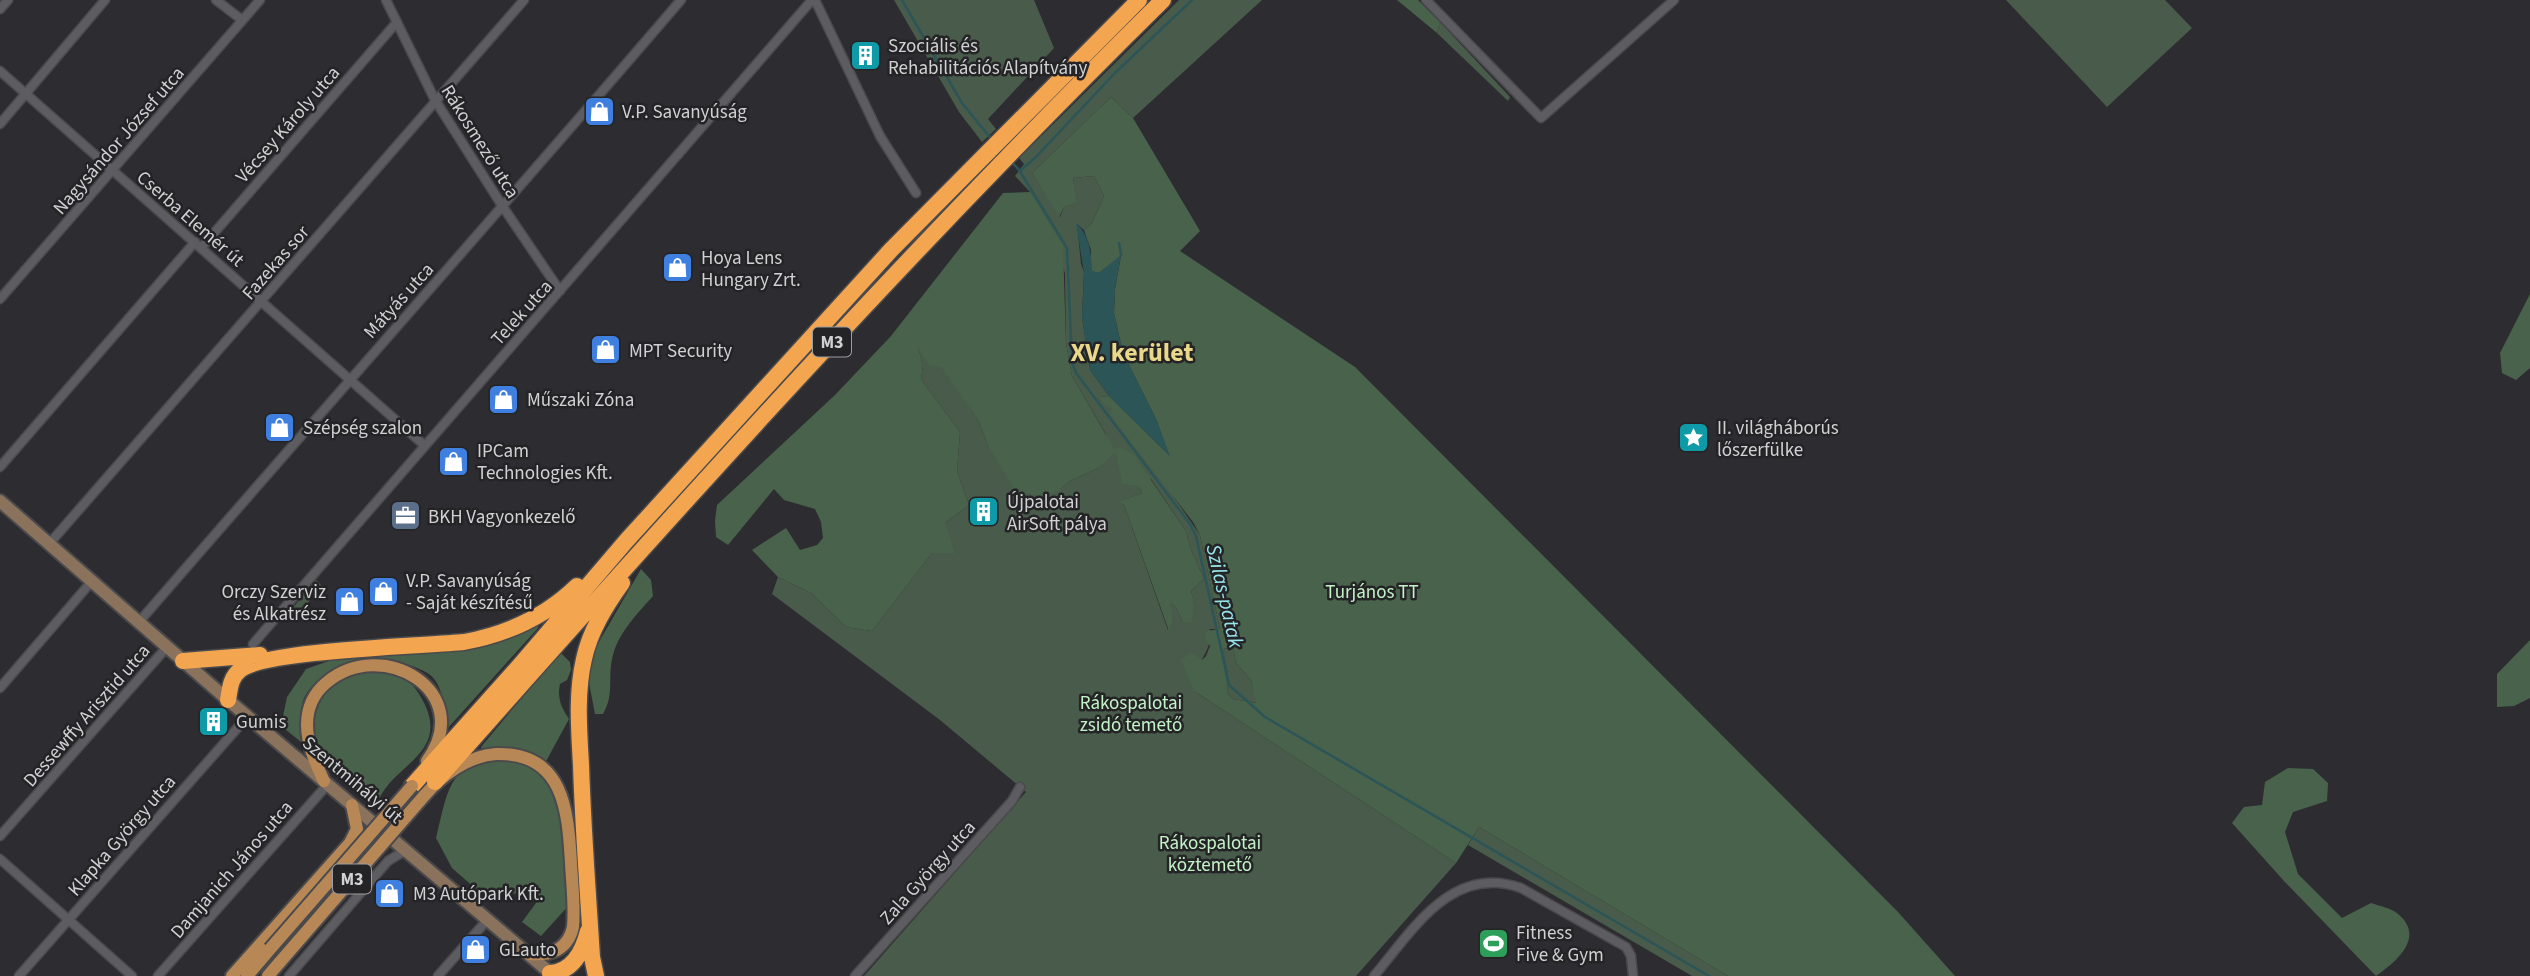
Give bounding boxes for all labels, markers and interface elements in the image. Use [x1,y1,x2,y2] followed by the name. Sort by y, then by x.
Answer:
[888,33,1087,82] place label: Szociális és Rehabilitációs Alapítvány
[848,39,882,73] building icon: Szociális és Rehabilitációs Alapítvány
[47,61,191,221] street label: Nagysándor József utca
[230,61,347,189] street label: Vécsey Károly utca
[434,80,525,204] street label: Rákosmező utca
[582,94,616,128] shop icon: V.P. Savanyúság
[622,99,747,126] place label: V.P. Savanyúság
[130,165,250,274] street label: Cserba Elemér út
[236,219,316,306] street label: Fazekas sor
[701,245,801,294] place label: Hoya Lens Hungary Zrt.
[661,251,695,285] shop icon: Hoya Lens Hungary Zrt.
[358,257,441,345] street label: Mátyás utca
[485,274,559,352] street label: Telek utca
[813,328,851,356] road number: M3
[589,333,623,367] shop icon: MPT Security
[1071,334,1194,371] district label: XV. kerület
[629,338,732,365] place label: MPT Security
[487,382,521,416] shop icon: Műszaki Zóna
[527,387,634,414] place label: Műszaki Zóna
[263,410,297,444] shop icon: Szépség szalon
[303,415,422,442] place label: Szépség szalon
[1717,415,1839,464] place label: II. világháborús lőszerfülke
[1677,421,1711,455] place icon: II. világháborús lőszerfülke
[477,438,613,487] place label: IPCam Technologies Kft.
[437,444,471,478] shop icon: IPCam Technologies Kft.
[1007,489,1107,538] place label: Újpalotai AirSoft pálya
[967,495,1001,529] building icon: Újpalotai AirSoft pálya
[388,499,422,533] office icon: BKH Vagyonkezelő
[428,504,576,531] place label: BKH Vagyonkezelő
[1198,541,1252,652] water label: Szilas-patak
[406,568,533,617] place label: V.P. Savanyúság - Saját készítésű
[366,574,400,608] shop icon: V.P. Savanyúság - Saját készítésű
[221,579,326,628] place label: Orczy Szerviz és Alkatrész
[1325,579,1419,606] park label: Turjános TT
[332,585,366,619] shop icon: Orczy Szerviz és Alkatrész
[17,639,157,793] street label: Dessewffy Arisztid utca
[1080,690,1182,739] park label: Rákospalotai zsidó temető
[196,704,230,738] building icon: Gumis
[236,709,286,736] place label: Gumis
[296,730,408,831] street label: Szentmihályi út
[62,769,182,903] street label: Klapka György utca
[165,795,300,945] street label: Damjanich János utca
[874,815,982,931] street label: Zala György utca
[1159,830,1261,879] park label: Rákospalotai köztemető
[333,864,371,894] road number: M3
[373,876,407,910] shop icon: M3 Autópark Kft.
[413,881,544,908] place label: M3 Autópark Kft.
[1516,920,1604,969] place label: Fitness Five & Gym
[1476,926,1510,960] sports icon: Fitness Five & Gym
[459,932,493,966] shop icon: GLauto
[499,937,556,964] place label: GLauto

